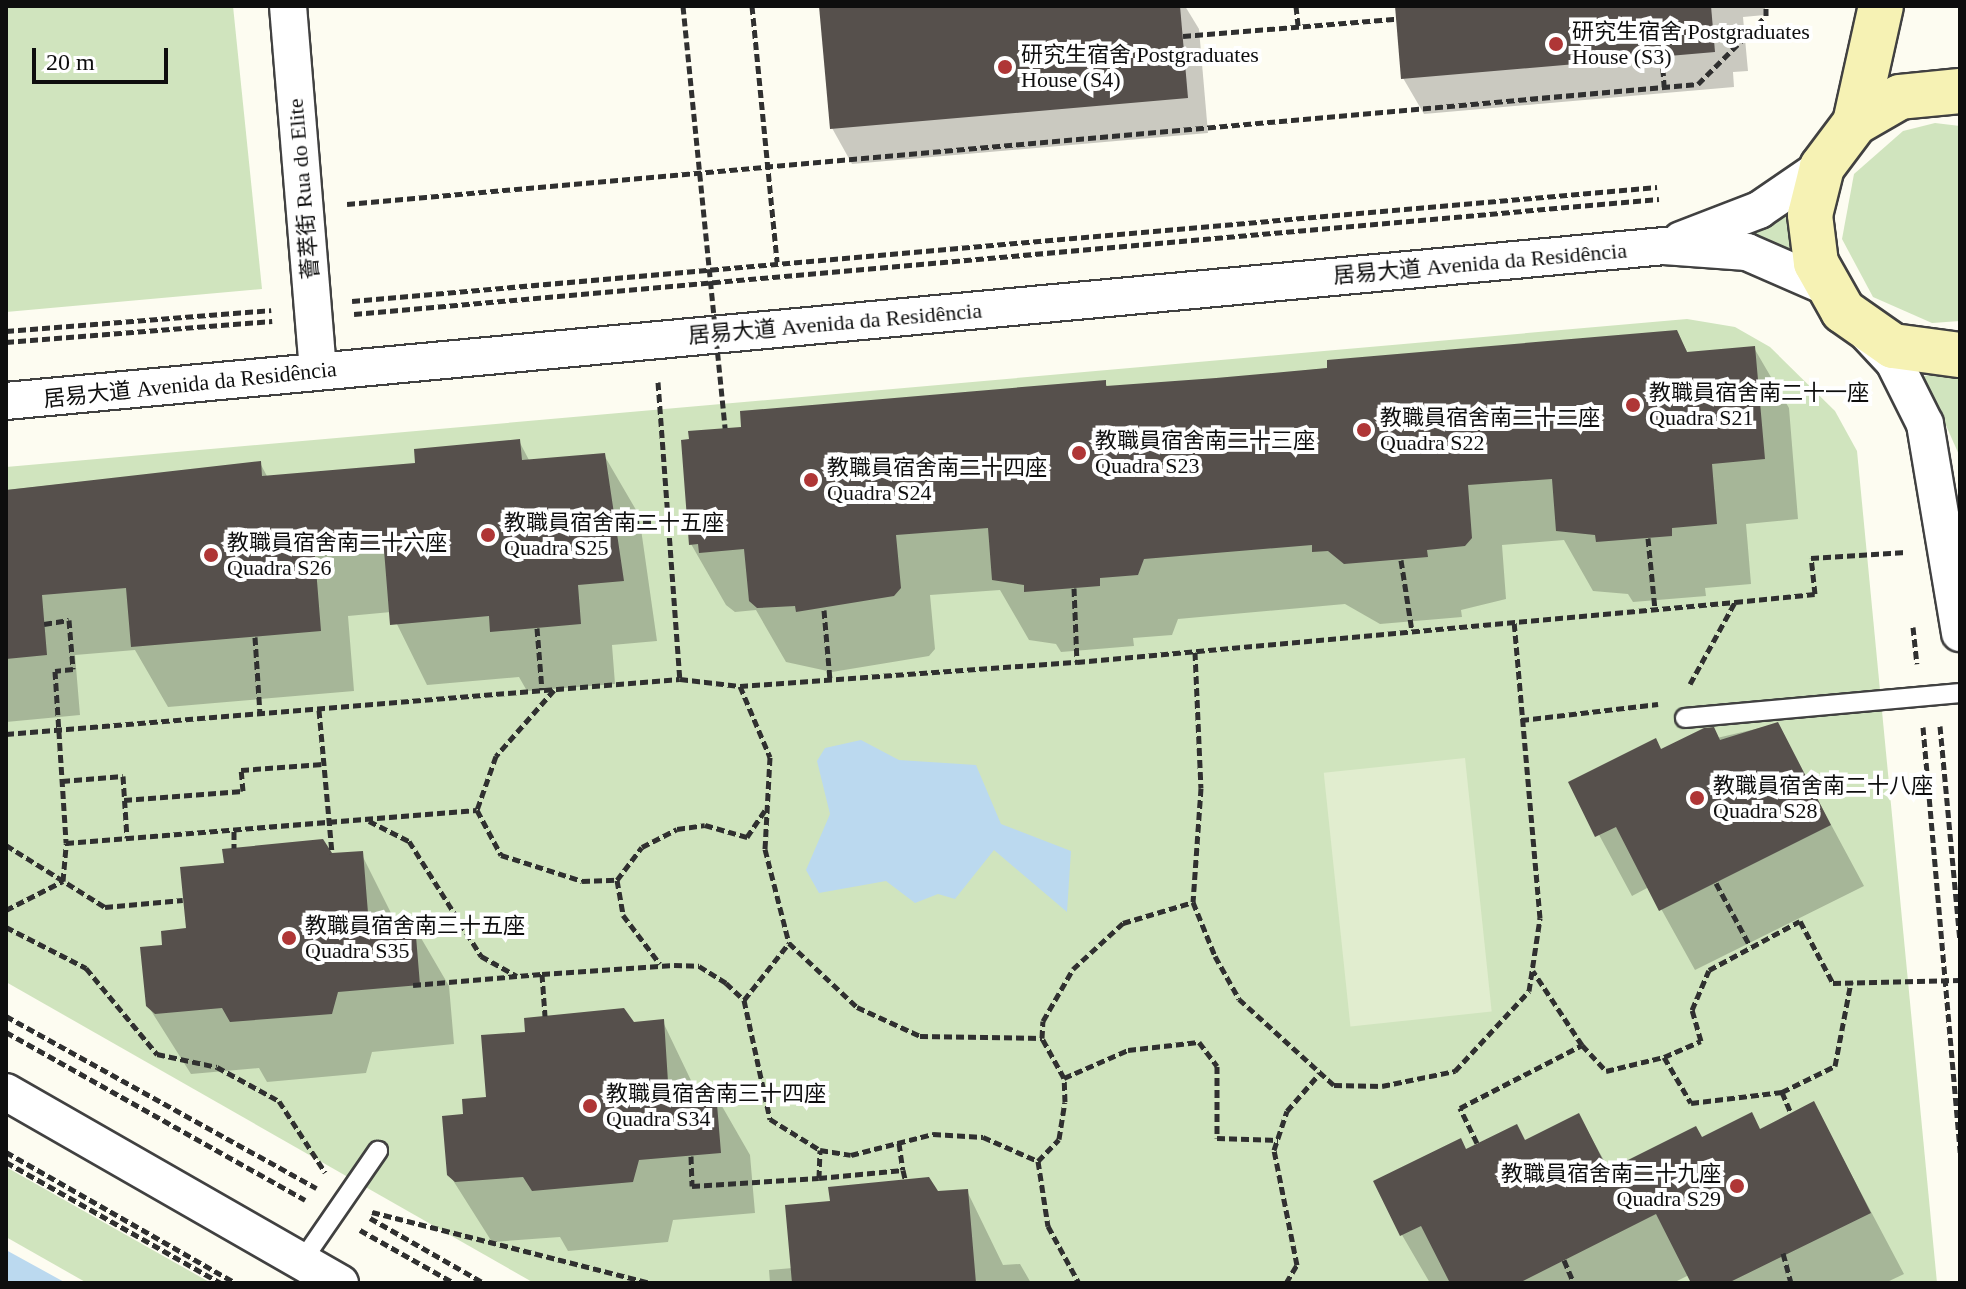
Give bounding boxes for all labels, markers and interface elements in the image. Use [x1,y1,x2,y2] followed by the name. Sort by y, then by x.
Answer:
[1572,18,1810,70] place label: 研究生宿舍 Postgraduates House (S3)
[36,32,172,82] scale bar
[1547,35,1565,53] marker: 研究生宿舍 Postgraduates House (S3)
[1021,41,1259,92] place label: 研究生宿舍 Postgraduates House (S4)
[46,49,95,75] text: 20 m
[996,58,1014,76] marker: 研究生宿舍 Postgraduates House (S4)
[282,97,324,281] street label: 薈萃街 Rua do Elite
[1332,237,1628,289] street label: 居易大道 Avenida da Residência
[687,297,983,349] street label: 居易大道 Avenida da Residência
[42,355,338,413] street label: 居易大道 Avenida da Residência
[1649,379,1869,430] place label: 教職員宿舍南二十一座 Quadra S21
[1624,396,1642,414] marker: 教職員宿舍南二十一座 Quadra S21
[1380,404,1600,456] place label: 教職員宿舍南二十二座 Quadra S22
[1355,421,1373,439] marker: 教職員宿舍南二十二座 Quadra S22
[1095,427,1315,478] place label: 教職員宿舍南二十三座 Quadra S23
[1070,444,1088,462] marker: 教職員宿舍南二十三座 Quadra S23
[827,454,1047,506] place label: 教職員宿舍南二十四座 Quadra S24
[802,471,820,489] marker: 教職員宿舍南二十四座 Quadra S24
[504,509,724,560] place label: 教職員宿舍南二十五座 Quadra S25
[479,526,497,544] marker: 教職員宿舍南二十五座 Quadra S25
[227,529,447,580] place label: 教職員宿舍南二十六座 Quadra S26
[202,546,220,564] marker: 教職員宿舍南二十六座 Quadra S26
[1713,772,1933,824] place label: 教職員宿舍南二十八座 Quadra S28
[1688,789,1706,807] marker: 教職員宿舍南二十八座 Quadra S28
[305,912,525,964] place label: 教職員宿舍南三十五座 Quadra S35
[280,929,298,947] marker: 教職員宿舍南三十五座 Quadra S35
[606,1080,826,1132] place label: 教職員宿舍南三十四座 Quadra S34
[581,1097,599,1115] marker: 教職員宿舍南三十四座 Quadra S34
[1501,1160,1721,1212] place label: 教職員宿舍南二十九座 Quadra S29
[1728,1177,1746,1195] marker: 教職員宿舍南二十九座 Quadra S29

